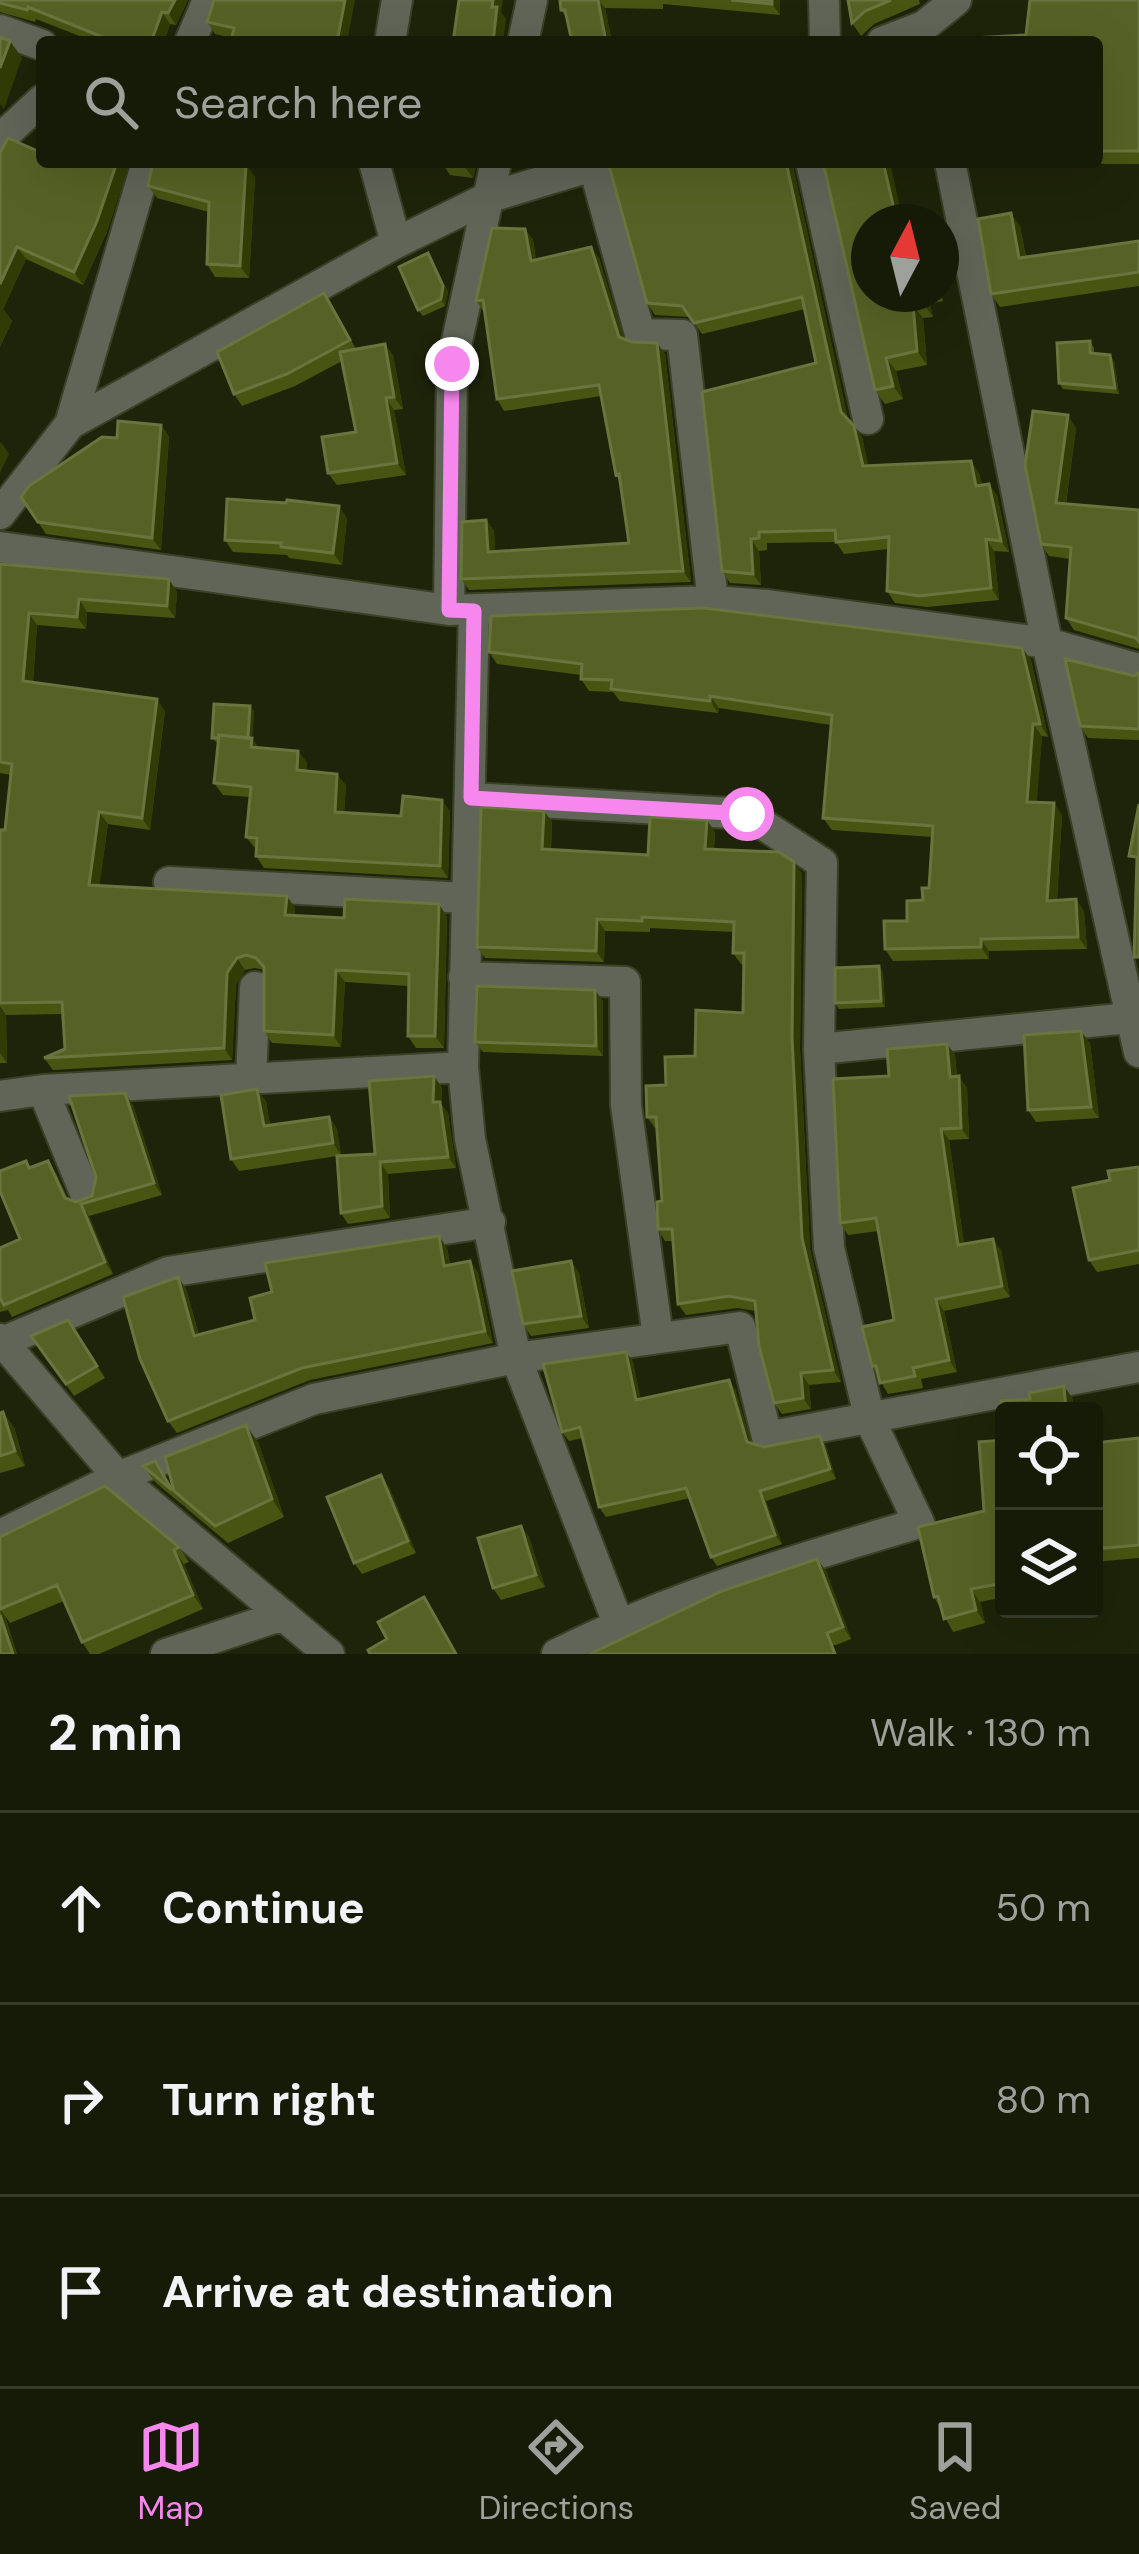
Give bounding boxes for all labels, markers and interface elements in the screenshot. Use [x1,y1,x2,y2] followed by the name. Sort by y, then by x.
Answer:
[36,36,1103,168] search box
[78,69,144,135] icon: search
[174,73,422,132] text: Search here
[851,204,959,312] north arrow
[425,337,479,391] route end
[720,787,774,841] route start
[995,1402,1103,1618] map controls
[995,1402,1103,1510] button: locate
[995,1510,1103,1618] button: layers
[48,1699,183,1766] text: 2 min
[870,1707,1091,1758] text: Walk · 130 m
[48,1875,114,1941] icon: ahead
[162,1878,365,1937] text: Continue
[995,1882,1091,1933] text: 50 m
[48,2067,114,2133] icon: right
[162,2070,376,2129] text: Turn right
[995,2074,1091,2125] text: 80 m
[48,2259,114,2325] icon: arrive
[162,2262,614,2321] text: Arrive at destination
[137,2414,204,2529] tab: Map
[479,2414,634,2529] tab: Directions
[909,2414,1002,2529] tab: Saved

